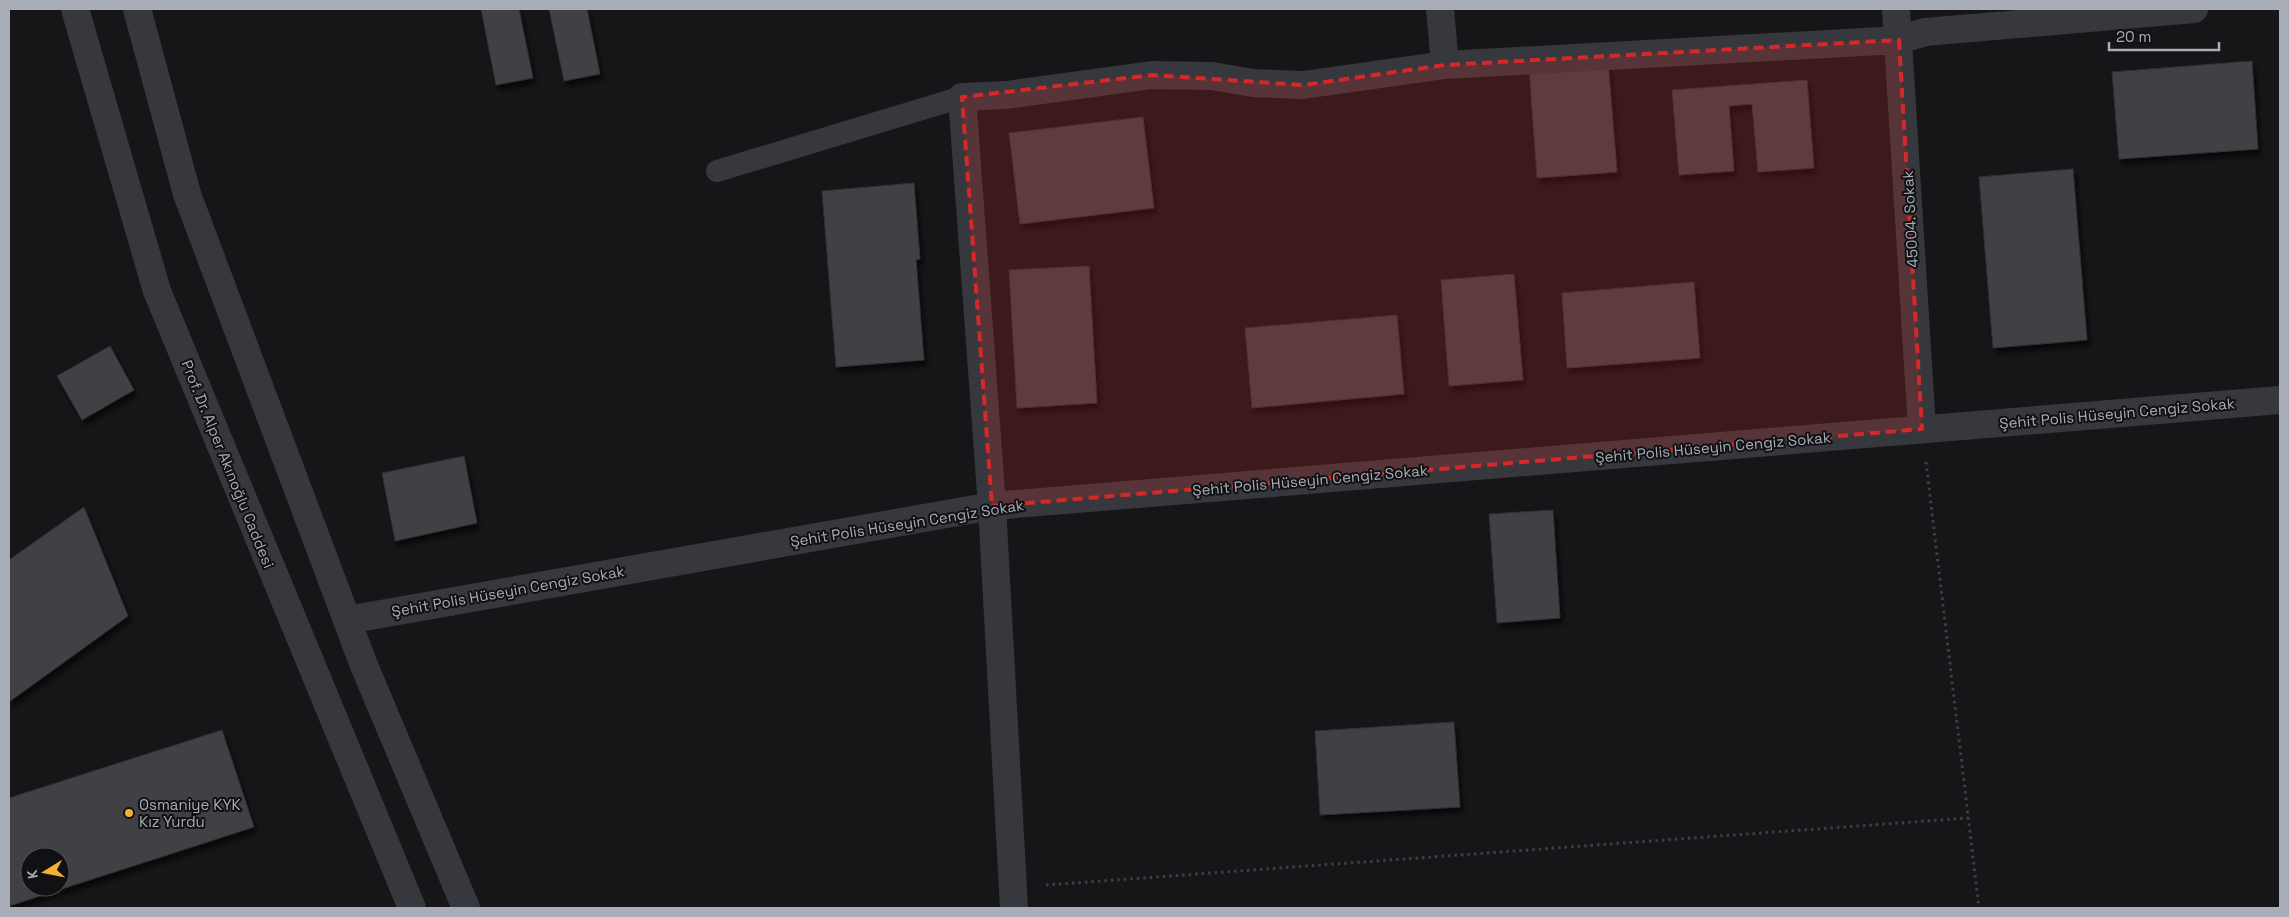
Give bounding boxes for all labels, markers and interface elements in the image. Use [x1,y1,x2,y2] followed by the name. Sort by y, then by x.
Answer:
[2109,20,2219,52] scale bar
[2116,27,2151,46] text: 20 m
[1898,170,1922,268] street label: 45004. Sokak
[177,357,279,571] street label: Prof. Dr. Alper Akınoğlu Caddesi
[1998,393,2236,433] street label: Şehit Polis Hüseyin Cengiz Sokak
[1594,427,1832,467] street label: Şehit Polis Hüseyin Cengiz Sokak
[1191,460,1429,500] street label: Şehit Polis Hüseyin Cengiz Sokak
[789,495,1025,551] street label: Şehit Polis Hüseyin Cengiz Sokak
[390,561,626,621] street label: Şehit Polis Hüseyin Cengiz Sokak
[139,795,241,831] place label: Osmaniye KYK Kız Yurdu
[123,807,135,819] marker: Osmaniye KYK Kız Yurdu
[20,847,70,897] north arrow
[23,868,42,880] text: K

